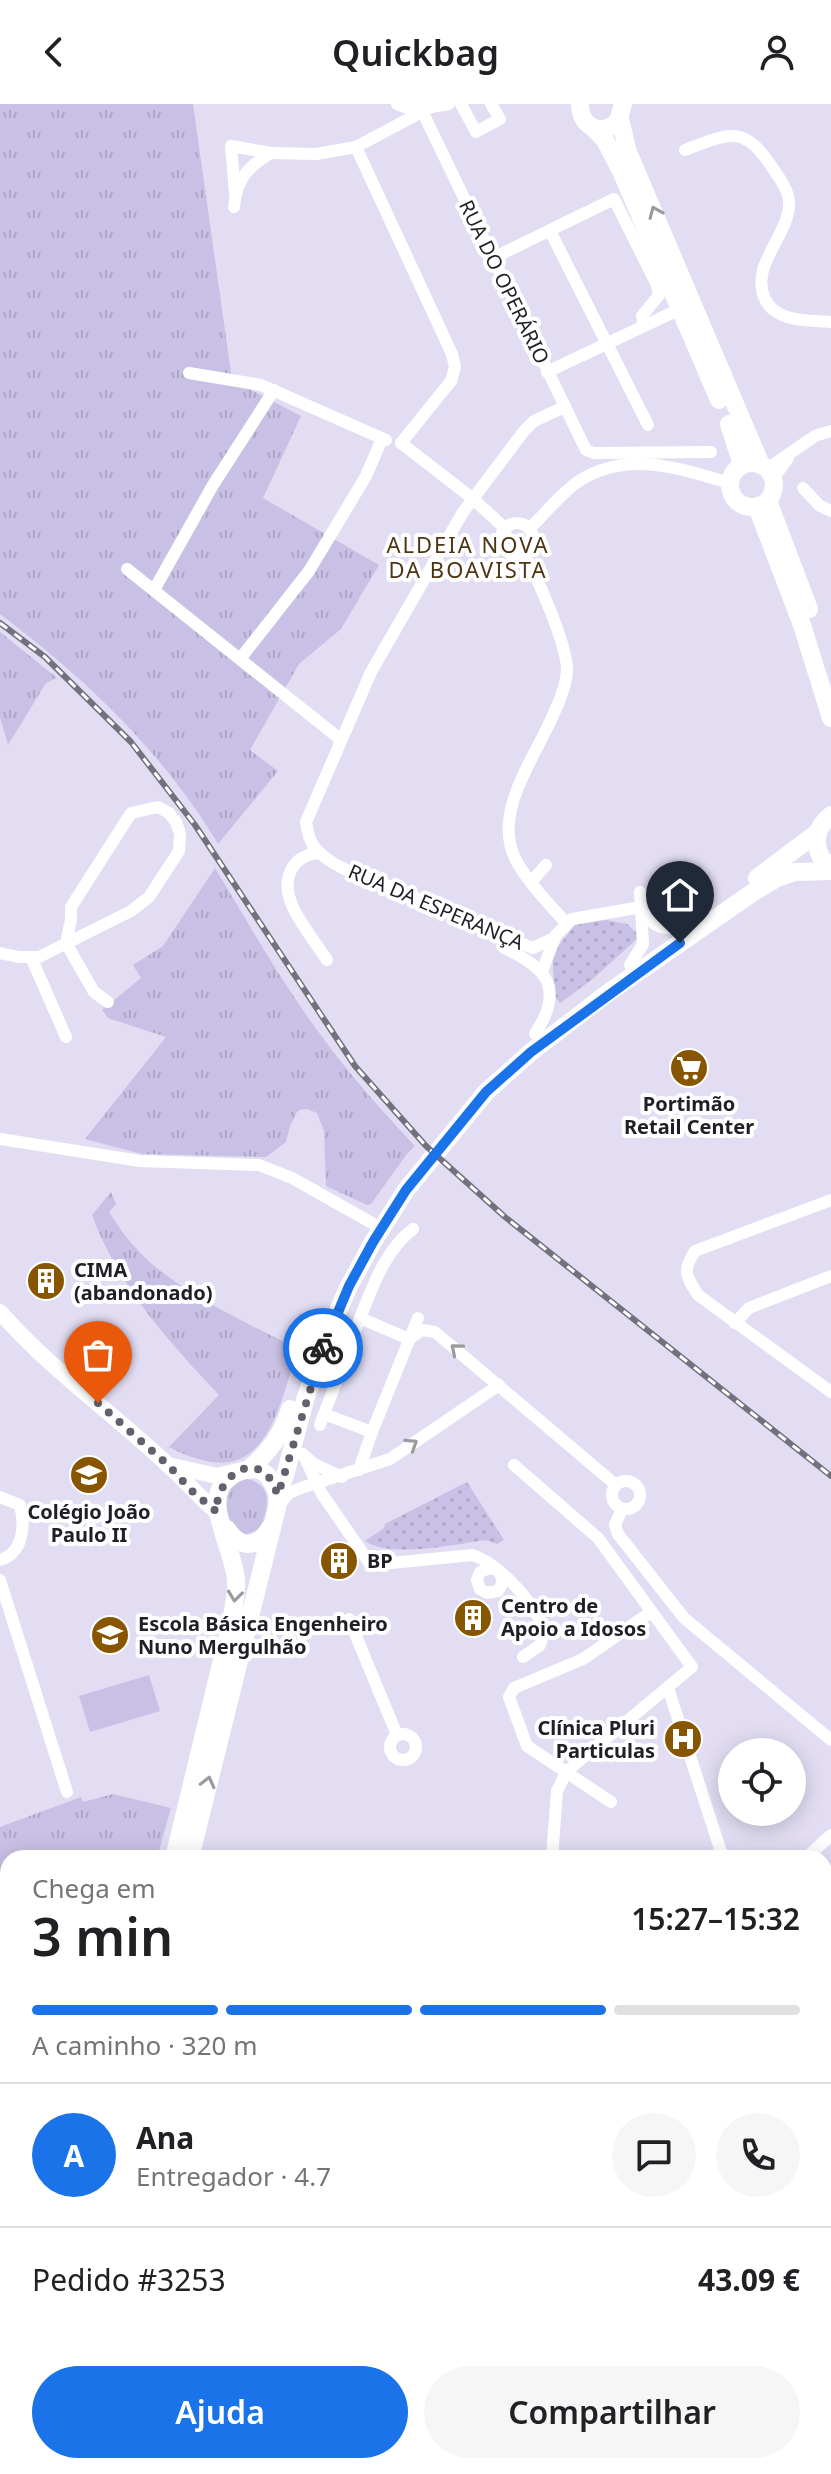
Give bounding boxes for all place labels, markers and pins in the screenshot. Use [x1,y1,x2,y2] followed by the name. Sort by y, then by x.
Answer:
[646,861,714,943] pin
[668,1047,710,1089] supermarket icon: Portimão Retail Center
[624,1090,754,1140] place label: Portimão Retail Center
[74,1256,212,1306] place label: CIMA (abandonado)
[25,1260,67,1302] building icon: CIMA (abandonado)
[64,1321,132,1403] pin
[68,1454,110,1496] school or university icon: Colégio João Paulo II
[27,1498,151,1548] place label: Colégio João Paulo II
[318,1540,360,1582] building icon: BP
[367,1547,393,1574] place label: BP
[501,1592,646,1642] place label: Centro de Apoio a Idosos
[452,1597,494,1639] building icon: Centro de Apoio a Idosos
[138,1610,388,1660] place label: Escola Básica Engenheiro Nuno Mergulhão
[89,1614,131,1656] school or university icon: Escola Básica Engenheiro Nuno Mergulhão
[537,1714,655,1764] place label: Clínica Pluri Particulas
[662,1718,704,1760] hospital icon: Clínica Pluri Particulas

